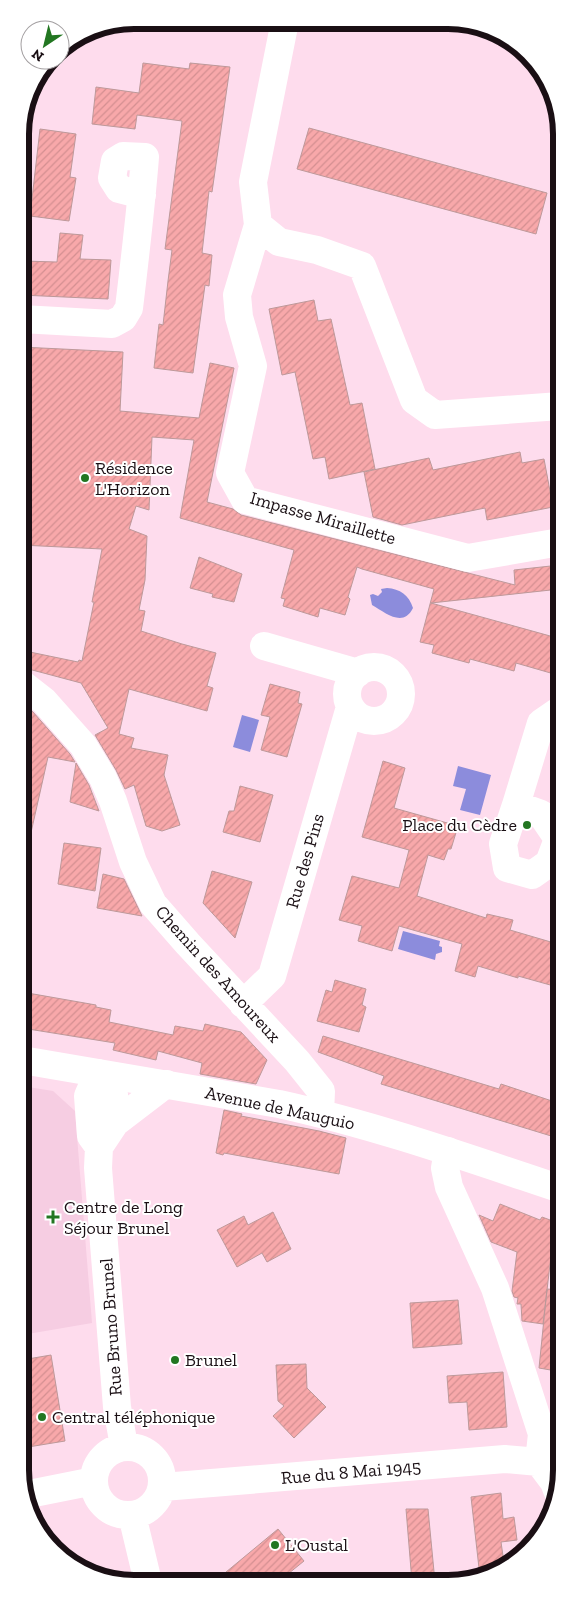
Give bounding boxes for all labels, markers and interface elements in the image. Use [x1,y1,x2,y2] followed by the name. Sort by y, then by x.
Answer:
[20,20,70,70] north arrow
[28,45,47,65] text: N
[95,457,173,500] place label: Résidence L'Horizon
[79,472,91,484] marker: Résidence L'Horizon
[248,487,398,549] street label: Impasse Miraillette
[281,811,329,911] street label: Rue des Pins
[402,814,517,836] place label: Place du Cèdre
[521,819,533,831] marker: Place du Cèdre
[151,901,285,1047] street label: Chemin des Amoureux
[203,1081,357,1135] street label: Avenue de Mauguio
[64,1196,183,1239] place label: Centre de Long Séjour Brunel
[46,1210,60,1224] marker: Centre de Long Séjour Brunel
[95,1257,127,1397] street label: Rue Bruno Brunel
[185,1349,237,1371] place label: Brunel
[169,1354,181,1366] marker: Brunel
[52,1406,215,1428] place label: Central téléphonique
[36,1411,48,1423] marker: Central téléphonique
[280,1455,422,1489] street label: Rue du 8 Mai 1945
[285,1534,348,1556] place label: L'Oustal
[269,1539,281,1551] marker: L'Oustal

